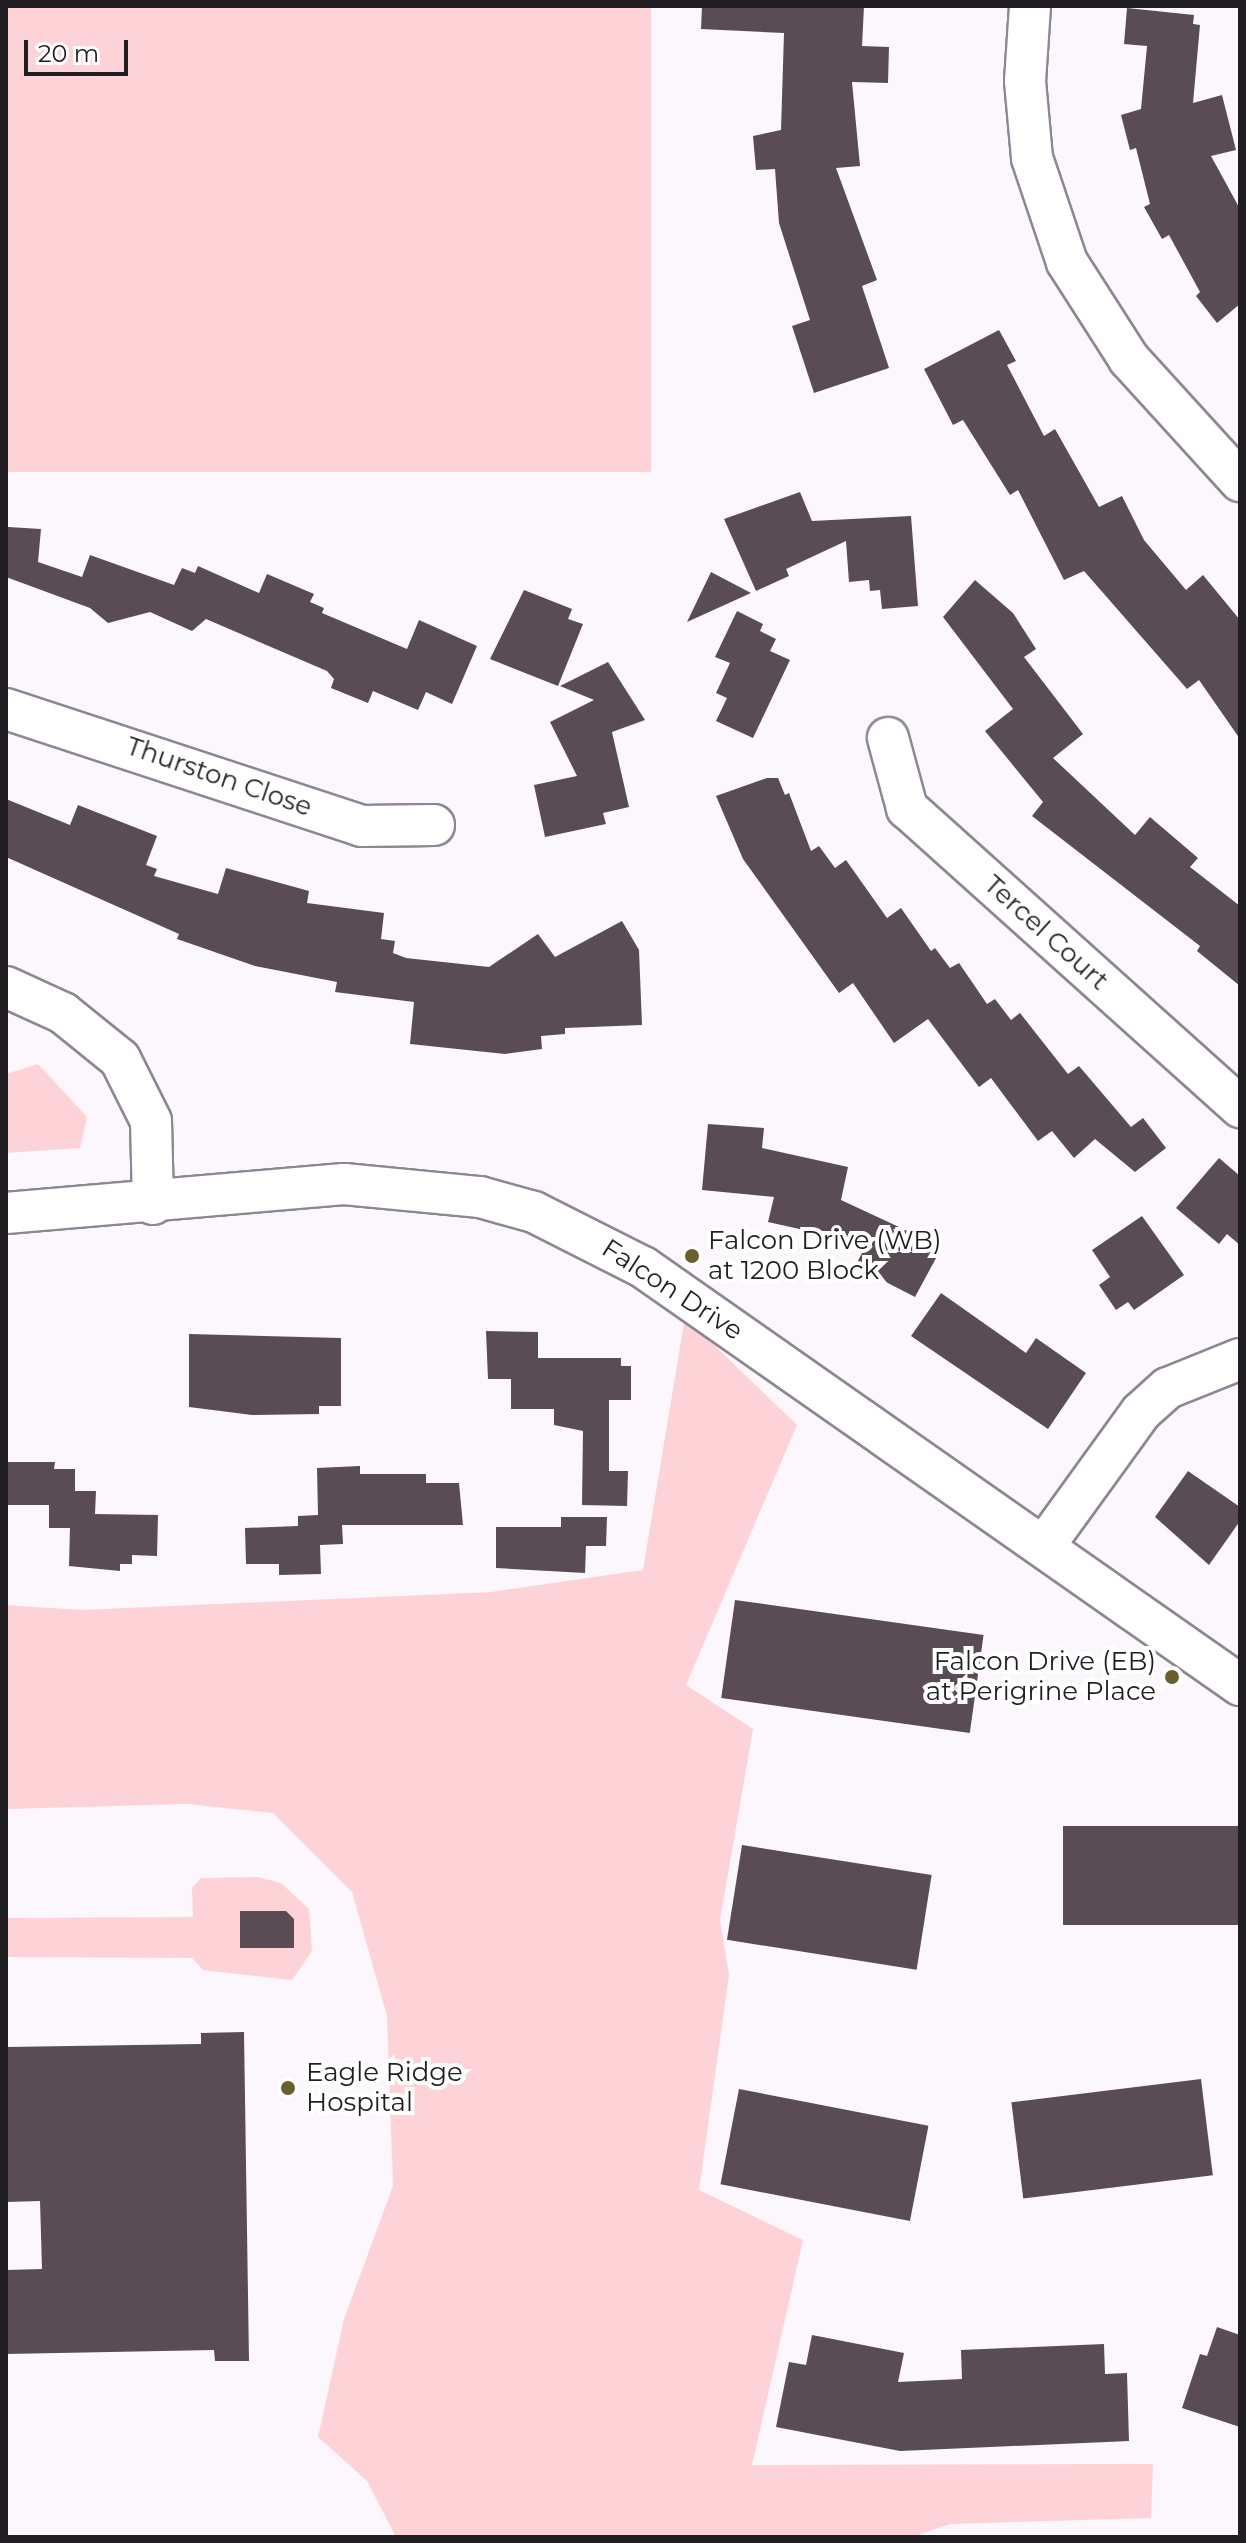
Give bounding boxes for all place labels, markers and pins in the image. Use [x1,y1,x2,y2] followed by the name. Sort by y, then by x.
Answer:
[708,1225,941,1286] place label: Falcon Drive (WB) at 1200 Block
[683,1247,701,1265] marker: Falcon Drive (WB) at 1200 Block
[926,1646,1156,1708] place label: Falcon Drive (EB) at Perigrine Place
[1163,1668,1181,1686] marker: Falcon Drive (EB) at Perigrine Place
[306,2057,463,2118] place label: Eagle Ridge Hospital
[277,2077,299,2099] marker: Eagle Ridge Hospital

